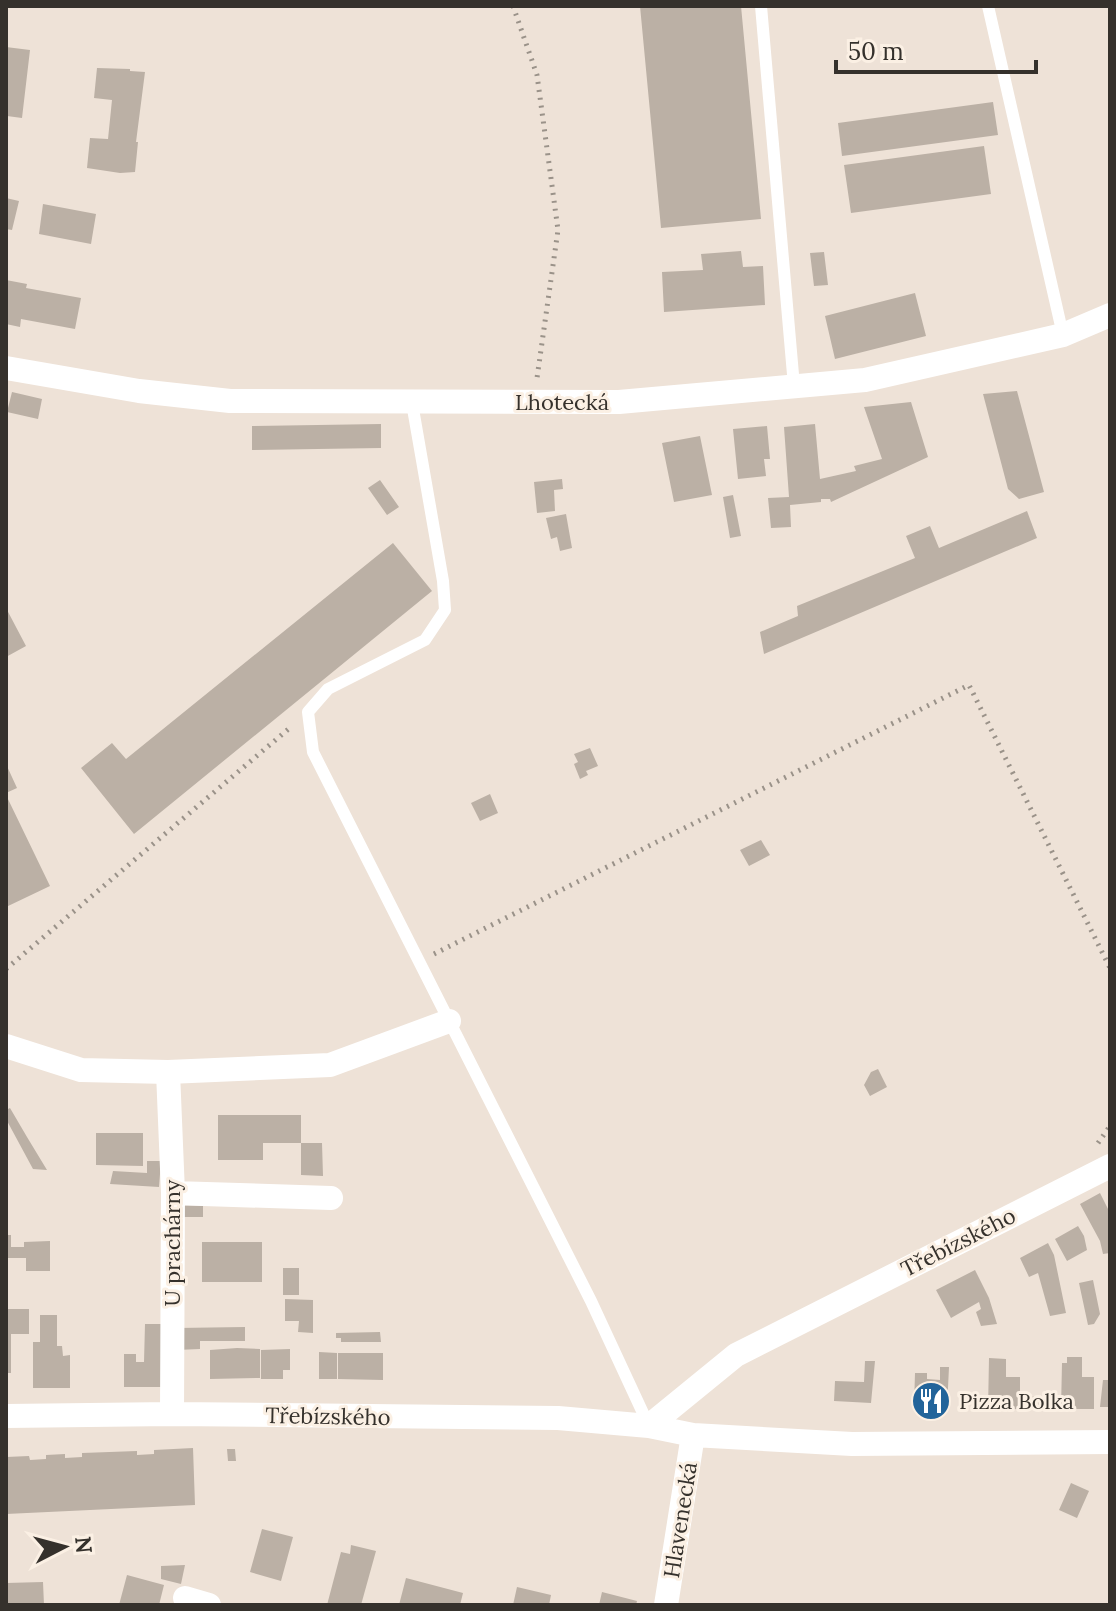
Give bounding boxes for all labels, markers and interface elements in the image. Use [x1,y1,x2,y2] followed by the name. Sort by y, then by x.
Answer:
[836,24,1036,74] scale bar
[848,36,904,67] text: 50 m
[515,388,609,416] street label: Lhotecká
[158,1179,186,1306] street label: U prachárny
[896,1201,1020,1283] street label: Třebízského
[910,1380,952,1422] restaurant icon: Pizza Bolka
[959,1387,1074,1415] place label: Pizza Bolka
[265,1401,391,1431] street label: Třebízského
[657,1460,703,1580] street label: Hlavenecká
[24,1507,104,1587] north arrow
[69,1535,99,1555] text: N

